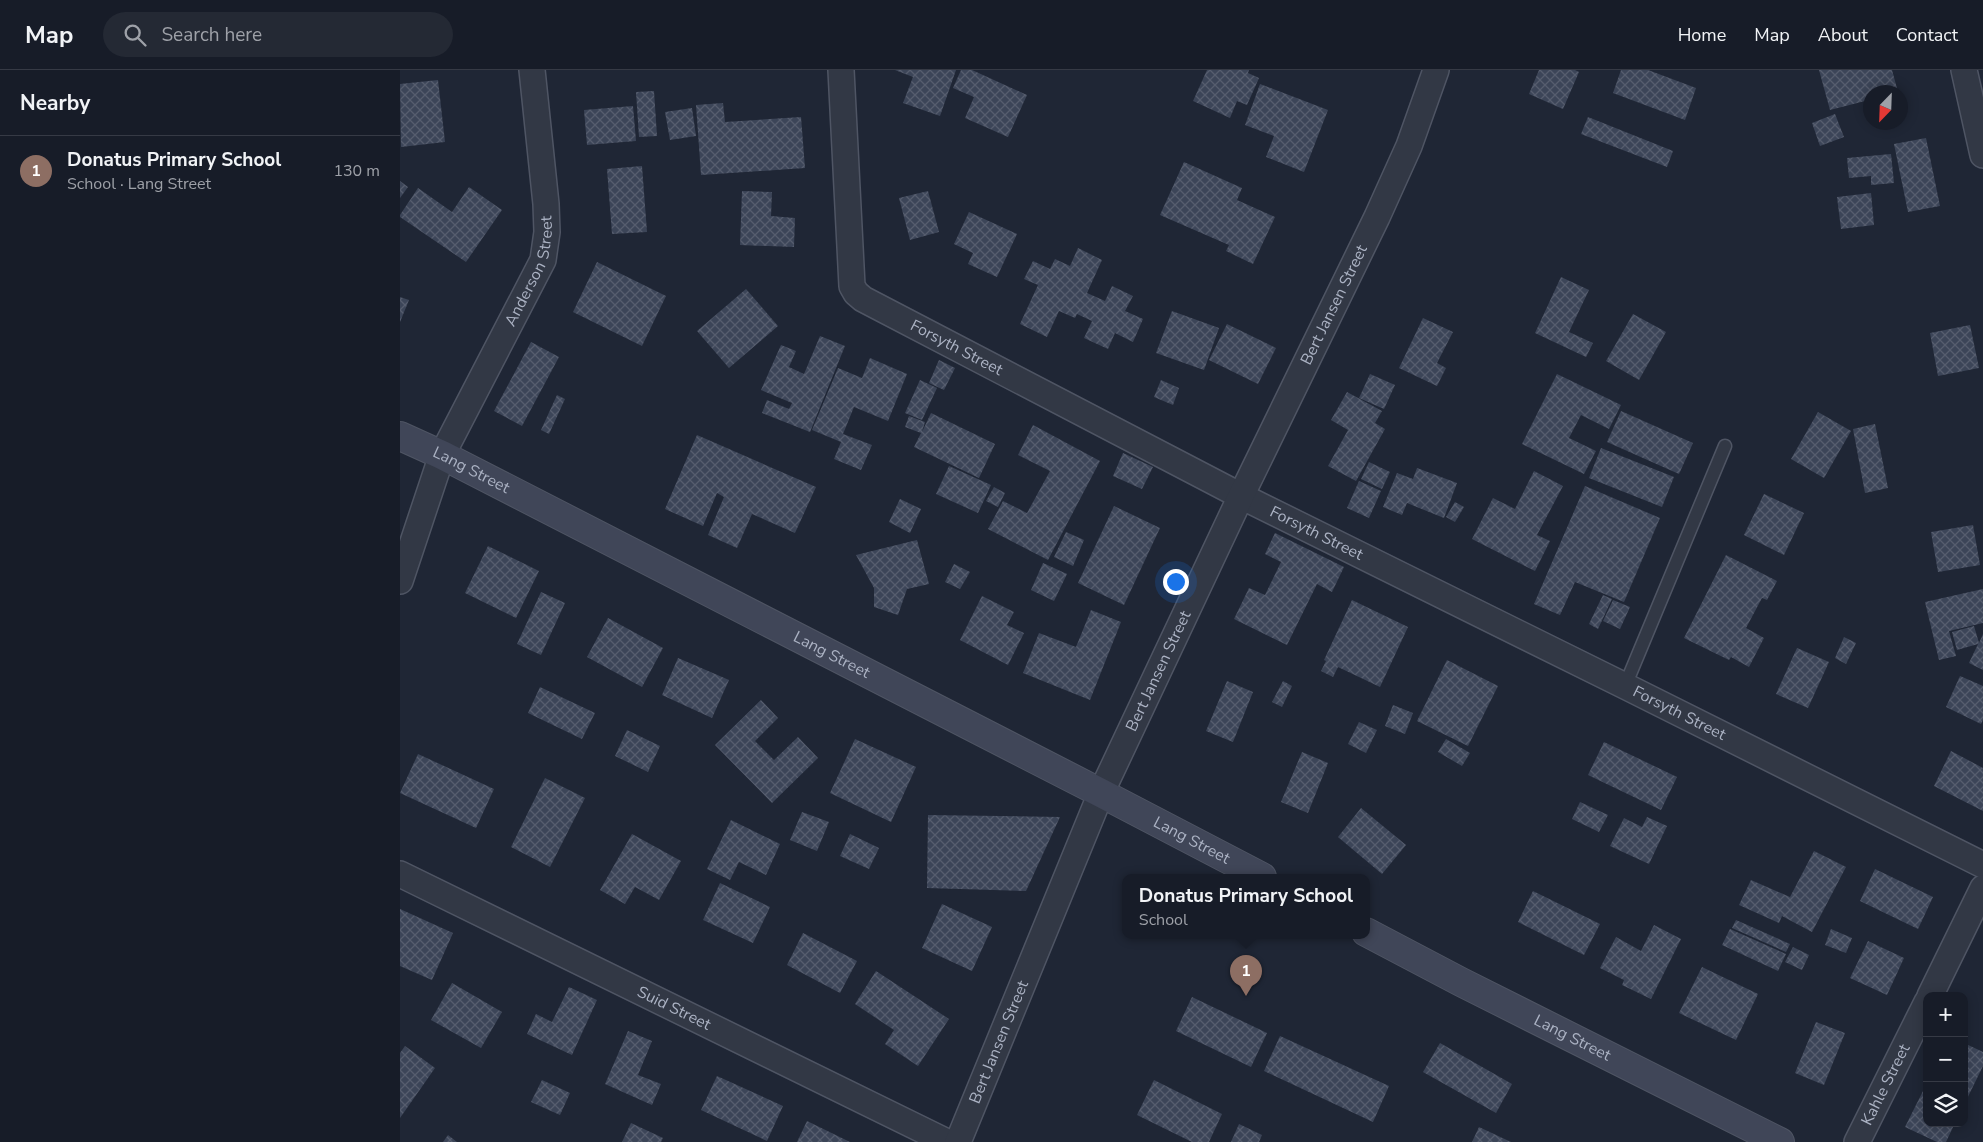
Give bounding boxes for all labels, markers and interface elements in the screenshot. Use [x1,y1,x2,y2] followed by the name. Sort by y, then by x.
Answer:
[103,12,453,57] search box
[25,19,73,51] text: Map
[121,21,149,49] icon: search
[161,22,262,48] text: Search here
[1678,23,1726,47] text: Home
[1754,23,1790,47] text: Map
[1818,23,1868,47] text: About
[1896,23,1958,47] text: Contact
[1863,85,1908,130] north arrow
[20,89,90,117] text: Nearby
[67,147,281,173] text: Donatus Primary School
[31,160,41,182] text: 1
[333,160,380,182] text: 130 m
[67,173,211,195] text: School · Lang Street
[500,215,558,330] street label: Anderson Street
[1295,241,1373,369] street label: Bert Jansen Street
[906,315,1007,381] street label: Forsyth Street
[429,441,514,499] street label: Lang Street
[1266,501,1367,566] street label: Forsyth Street
[1163,569,1189,595] your location
[1121,607,1197,735] street label: Bert Jansen Street
[789,626,874,684] street label: Lang Street
[1629,681,1730,746] street label: Forsyth Street
[1150,811,1234,870] street label: Lang Street
[1122,874,1370,939] popup
[1139,883,1353,909] text: Donatus Primary School
[1139,909,1188,931] text: School
[1230,955,1262,996] pin: 1
[964,977,1034,1107] street label: Bert Jansen Street
[633,981,715,1036] street label: Suid Street
[1923,992,1968,1127] map controls
[1923,992,1968,1037] button: +
[1530,1009,1615,1067] street label: Lang Street
[1923,1037,1968,1082] button: −
[1856,1040,1915,1129] street label: Kahle Street
[1923,1082,1968,1127] button: layers

